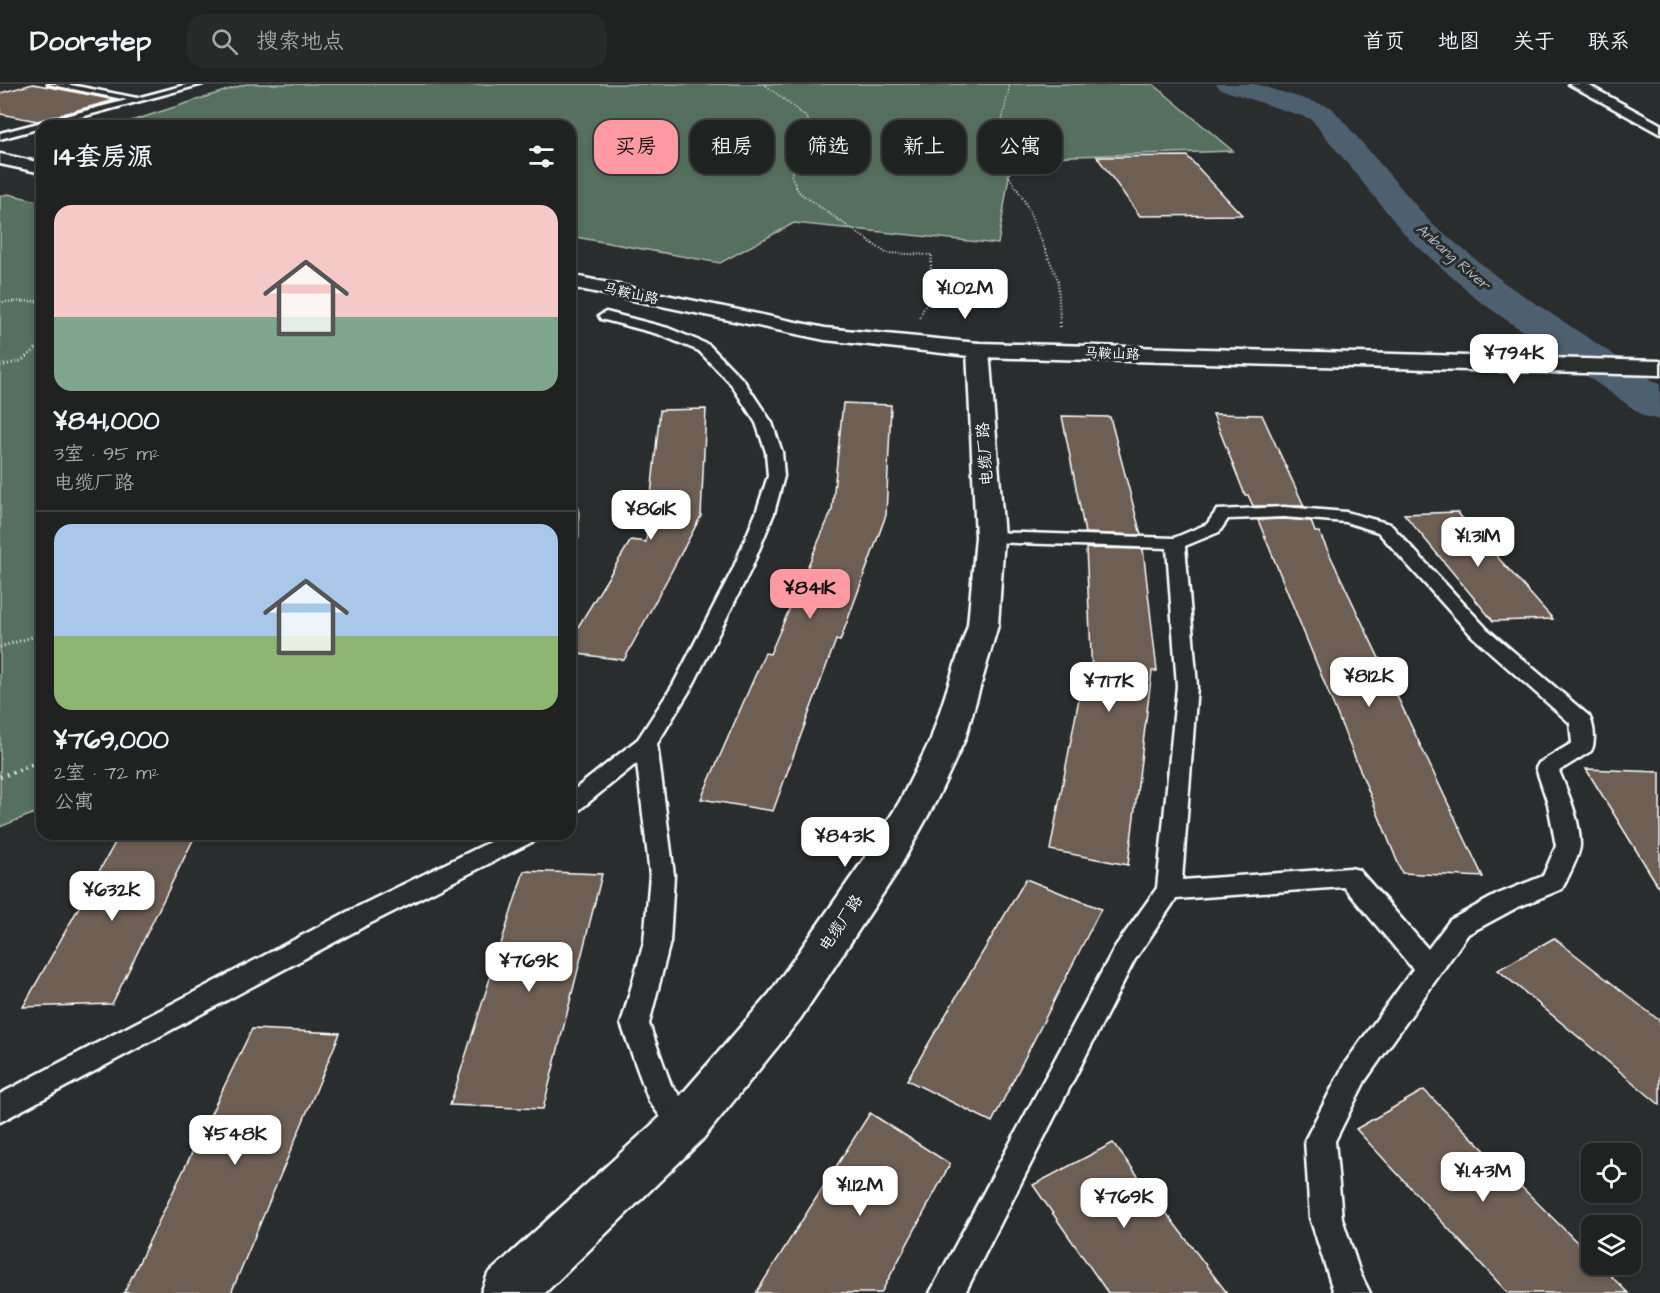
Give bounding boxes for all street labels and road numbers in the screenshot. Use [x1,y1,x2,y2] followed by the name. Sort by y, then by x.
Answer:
[602,278,660,310] street label: 马鞍山路
[1084,343,1140,365] street label: 马鞍山路
[972,421,998,487] street label: 电缆厂路
[814,890,868,956] street label: 电缆厂路

